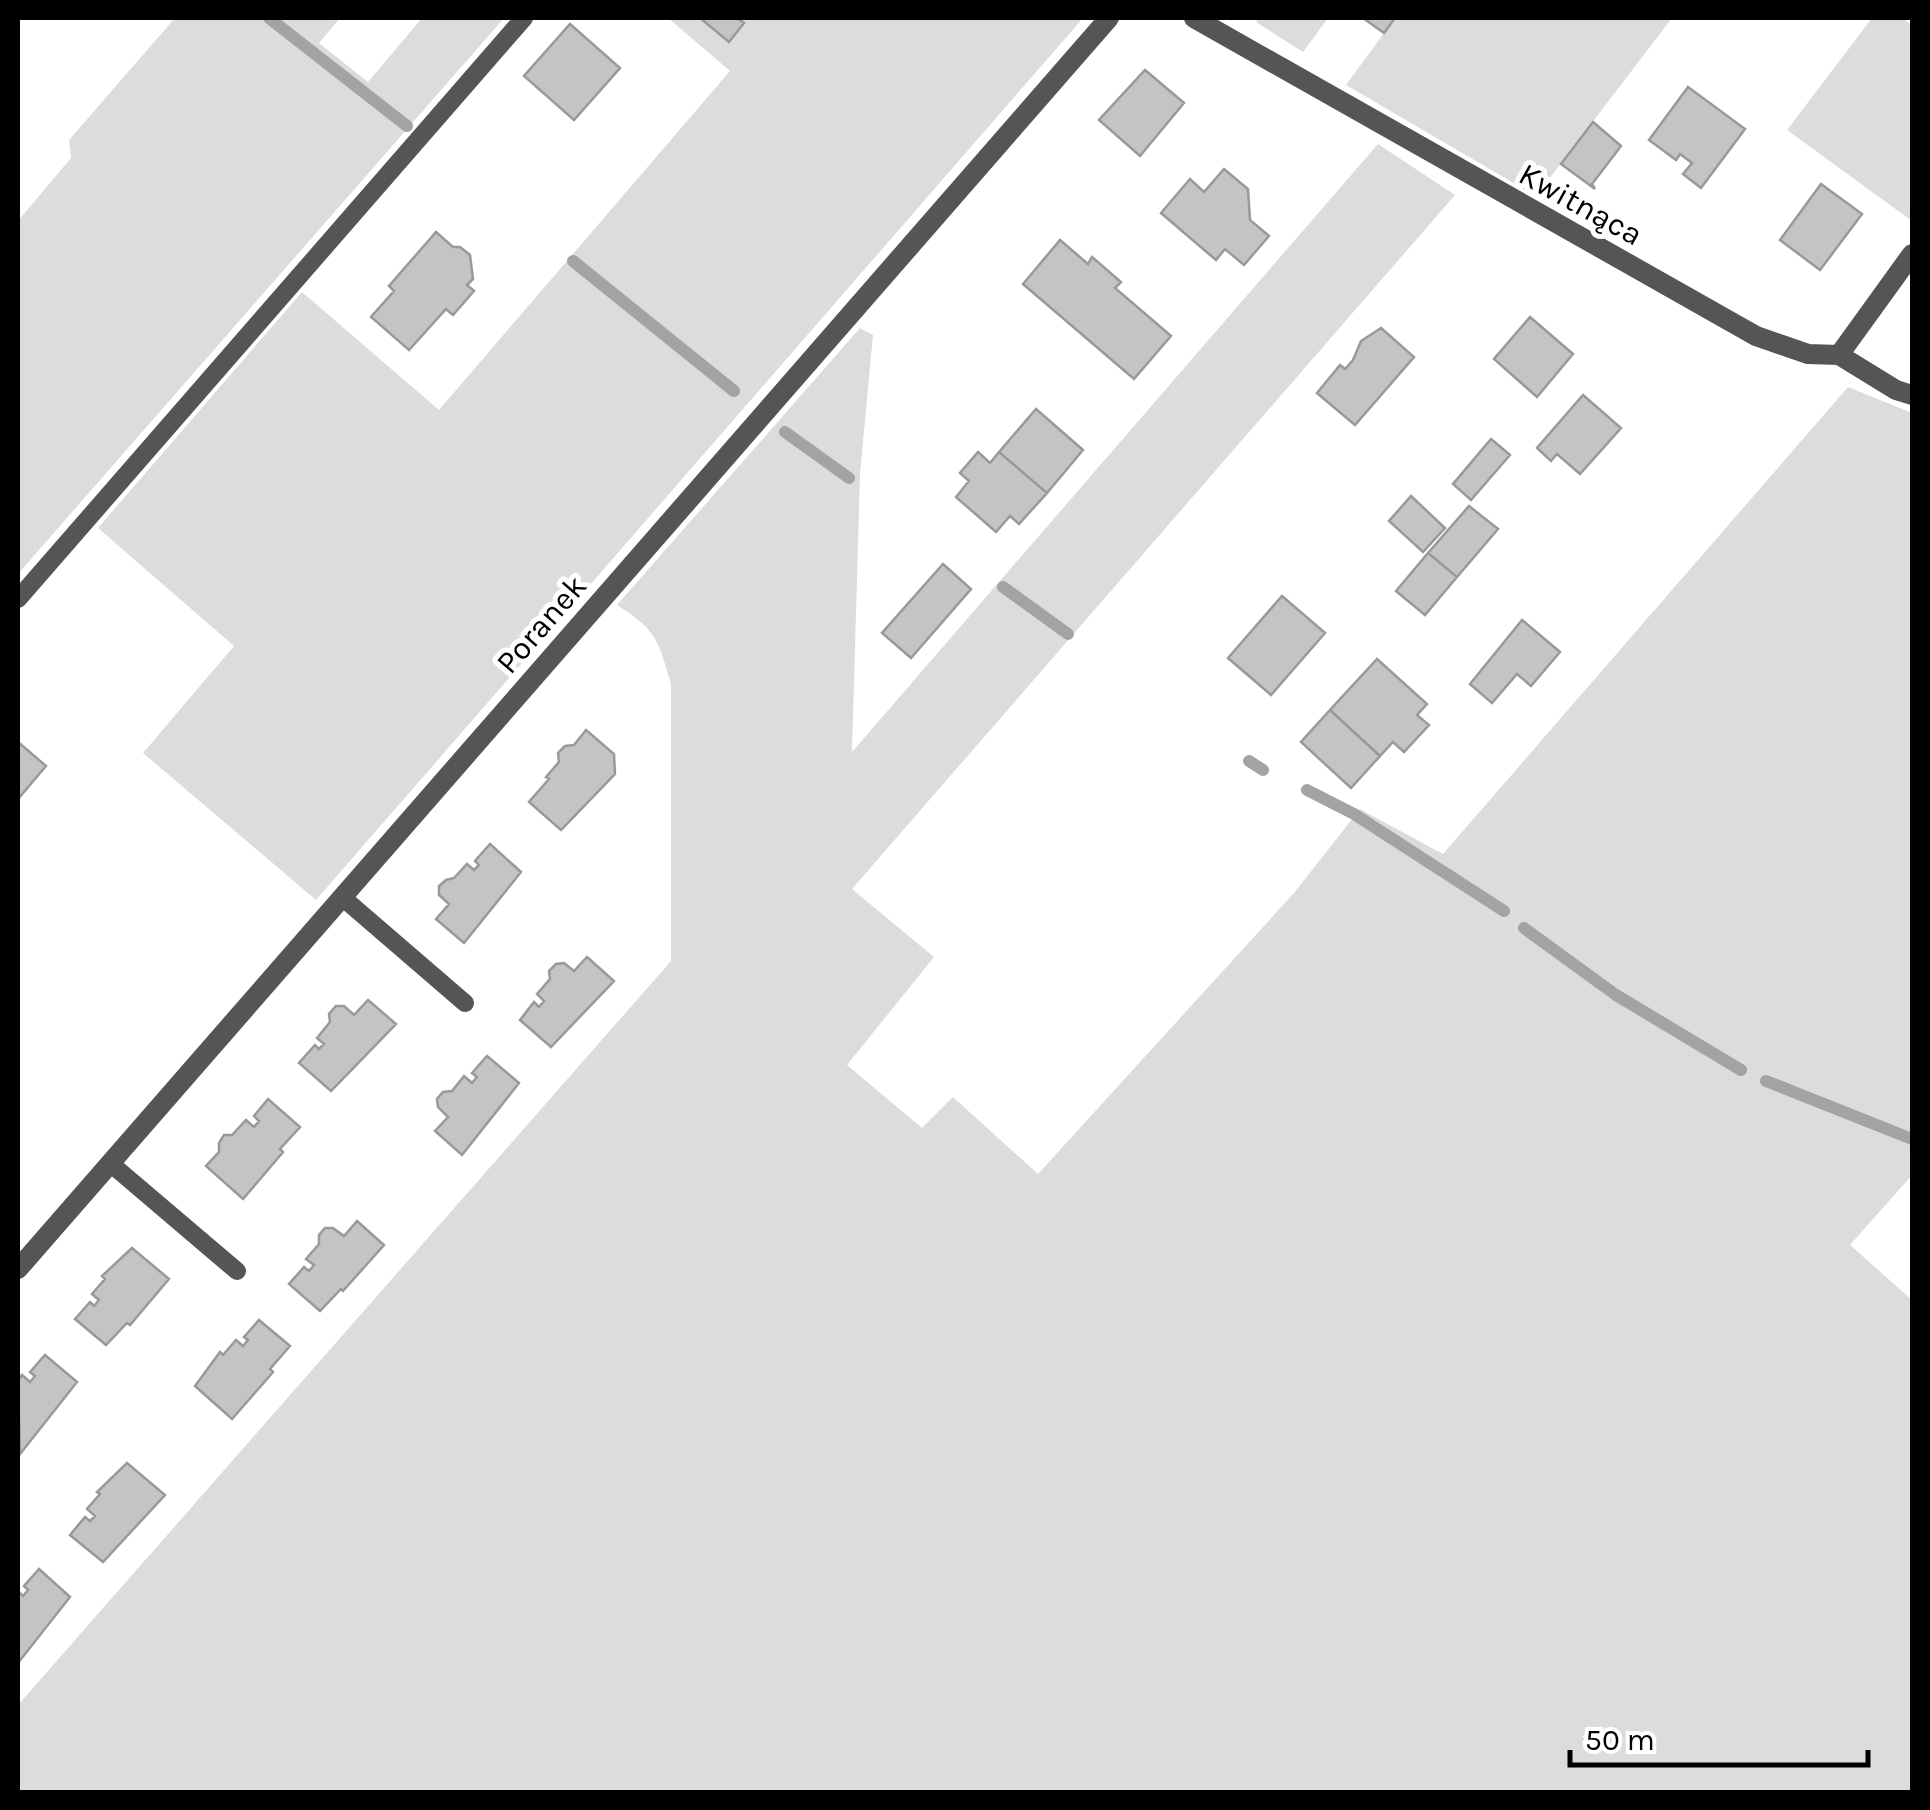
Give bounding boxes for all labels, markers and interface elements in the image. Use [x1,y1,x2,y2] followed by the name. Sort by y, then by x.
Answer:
[1513,155,1649,253] street label: Kwitnąca
[489,568,594,681] street label: Poranek
[1570,1705,1868,1767] scale bar
[1585,1722,1655,1758] text: 50 m

